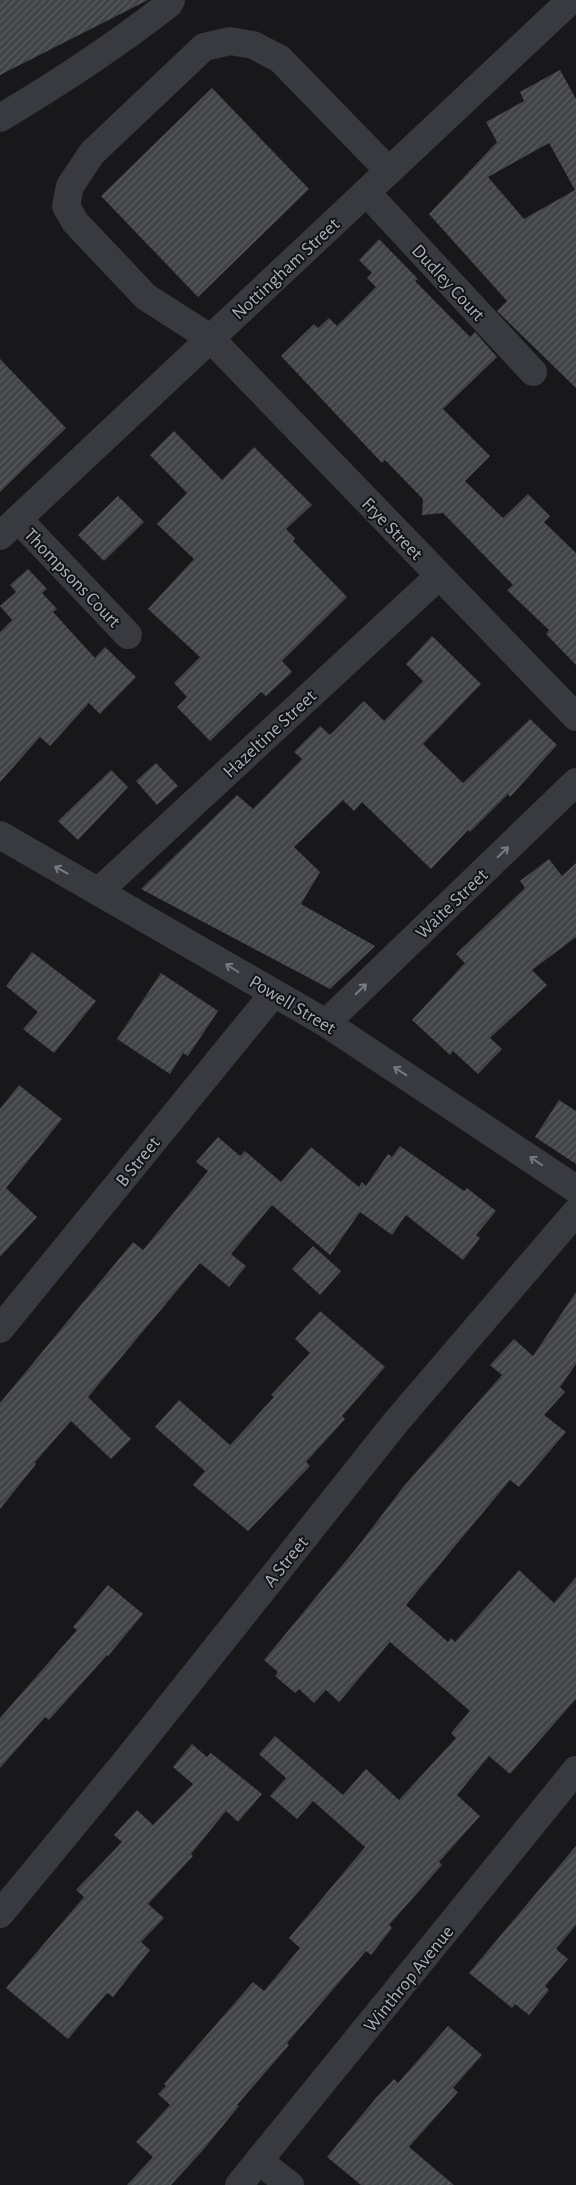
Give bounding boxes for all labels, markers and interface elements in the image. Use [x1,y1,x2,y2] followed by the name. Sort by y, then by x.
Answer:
[229,215,343,324] street label: Nottingham Street
[408,241,488,325] street label: Dudley Court
[358,494,426,564] street label: Frye Street
[20,525,124,631] street label: Thompsons Court
[220,686,320,782] street label: Hazeltine Street
[497,846,510,858] one-way arrow
[54,864,68,874] one-way arrow
[412,865,492,943] street label: Waite Street
[226,962,240,972] one-way arrow
[246,972,339,1038] street label: Powell Street
[355,984,367,996] one-way arrow
[394,1066,408,1076] one-way arrow
[113,1133,164,1190] street label: B Street
[529,1156,543,1166] one-way arrow
[260,1533,312,1591] street label: A Street
[361,1922,458,2036] street label: Winthrop Avenue

